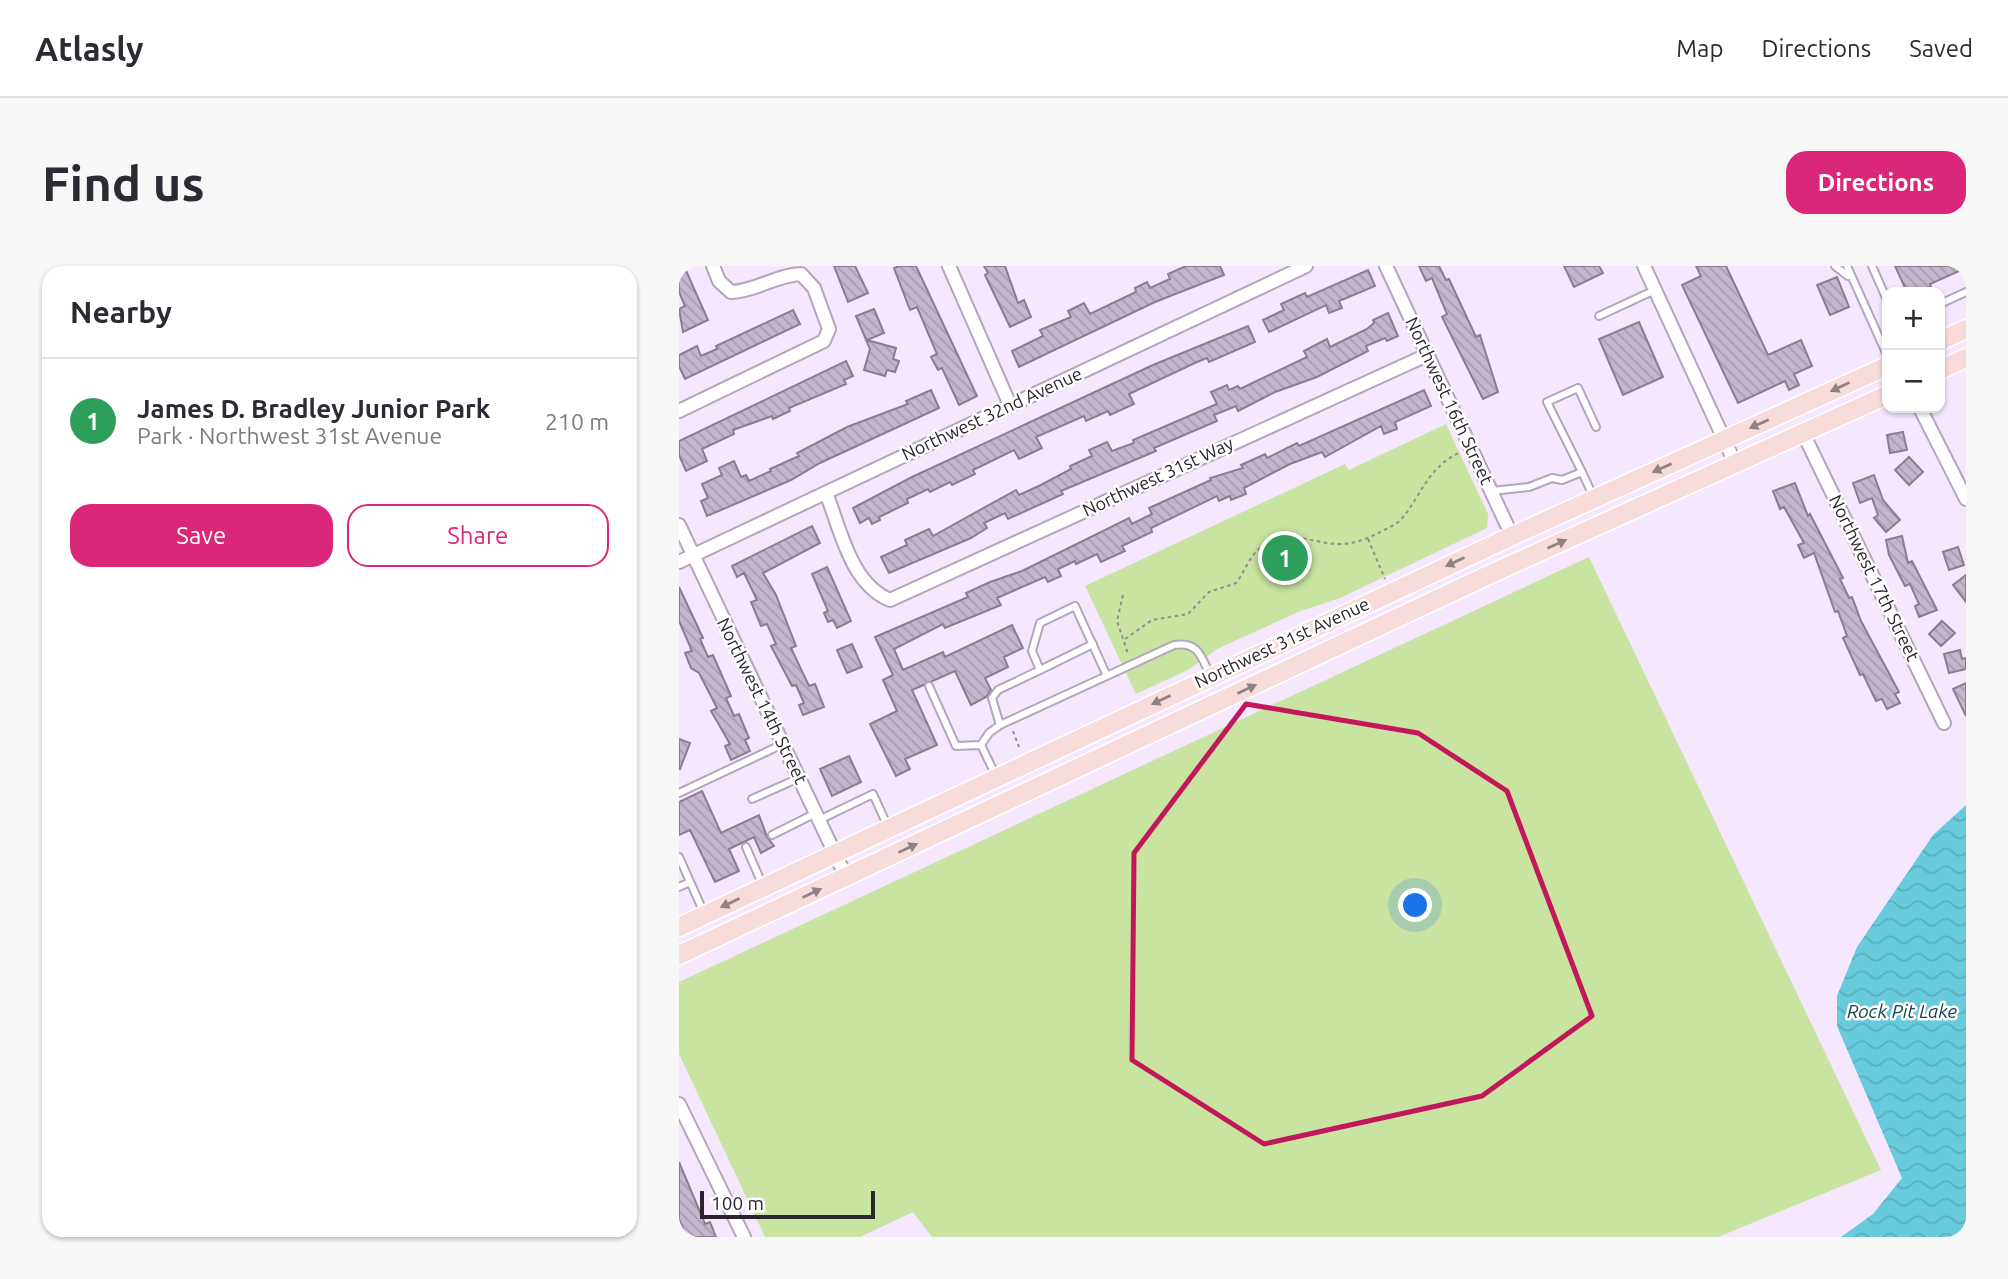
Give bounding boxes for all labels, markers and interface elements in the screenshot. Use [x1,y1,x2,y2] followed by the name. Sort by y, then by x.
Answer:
[35,30,144,67] text: Atlasly
[1676,35,1723,62] text: Map
[1761,35,1871,62] text: Directions
[1909,35,1973,62] text: Saved
[1786,151,1966,214] button: Directions
[42,155,205,210] text: Find us
[1882,287,1945,413] map controls
[1882,287,1945,350] button: +
[70,295,172,329] text: Nearby
[1402,314,1498,487] street label: Northwest 16th Street
[1882,350,1945,413] button: −
[898,363,1085,464] street label: Northwest 32nd Avenue
[1830,381,1850,393] one-way arrow
[137,394,490,423] text: James D. Bradley Junior Park
[87,409,99,434] text: 1
[545,409,609,434] text: 210 m
[1749,418,1769,430] one-way arrow
[137,423,442,448] text: Park · Northwest 31st Avenue
[1079,432,1236,520] street label: Northwest 31st Way
[1652,463,1673,474] one-way arrow
[1826,491,1924,664] street label: Northwest 17th Street
[70,504,333,567] button: Save
[347,504,609,567] button: Share
[1262,532,1308,584] pin: 1
[1547,538,1567,550] one-way arrow
[1445,556,1465,568] one-way arrow
[1191,593,1372,691] street label: Northwest 31st Avenue
[714,614,812,787] street label: Northwest 14th Street
[1237,683,1257,695] one-way arrow
[1151,695,1171,706] one-way arrow
[898,842,918,854] one-way arrow
[802,887,822,899] one-way arrow
[1398,888,1432,922] your location
[719,898,740,909] one-way arrow
[1847,1000,1957,1022] water label: Rock Pit Lake
[700,1188,875,1220] scale bar
[711,1192,764,1214] text: 100 m

